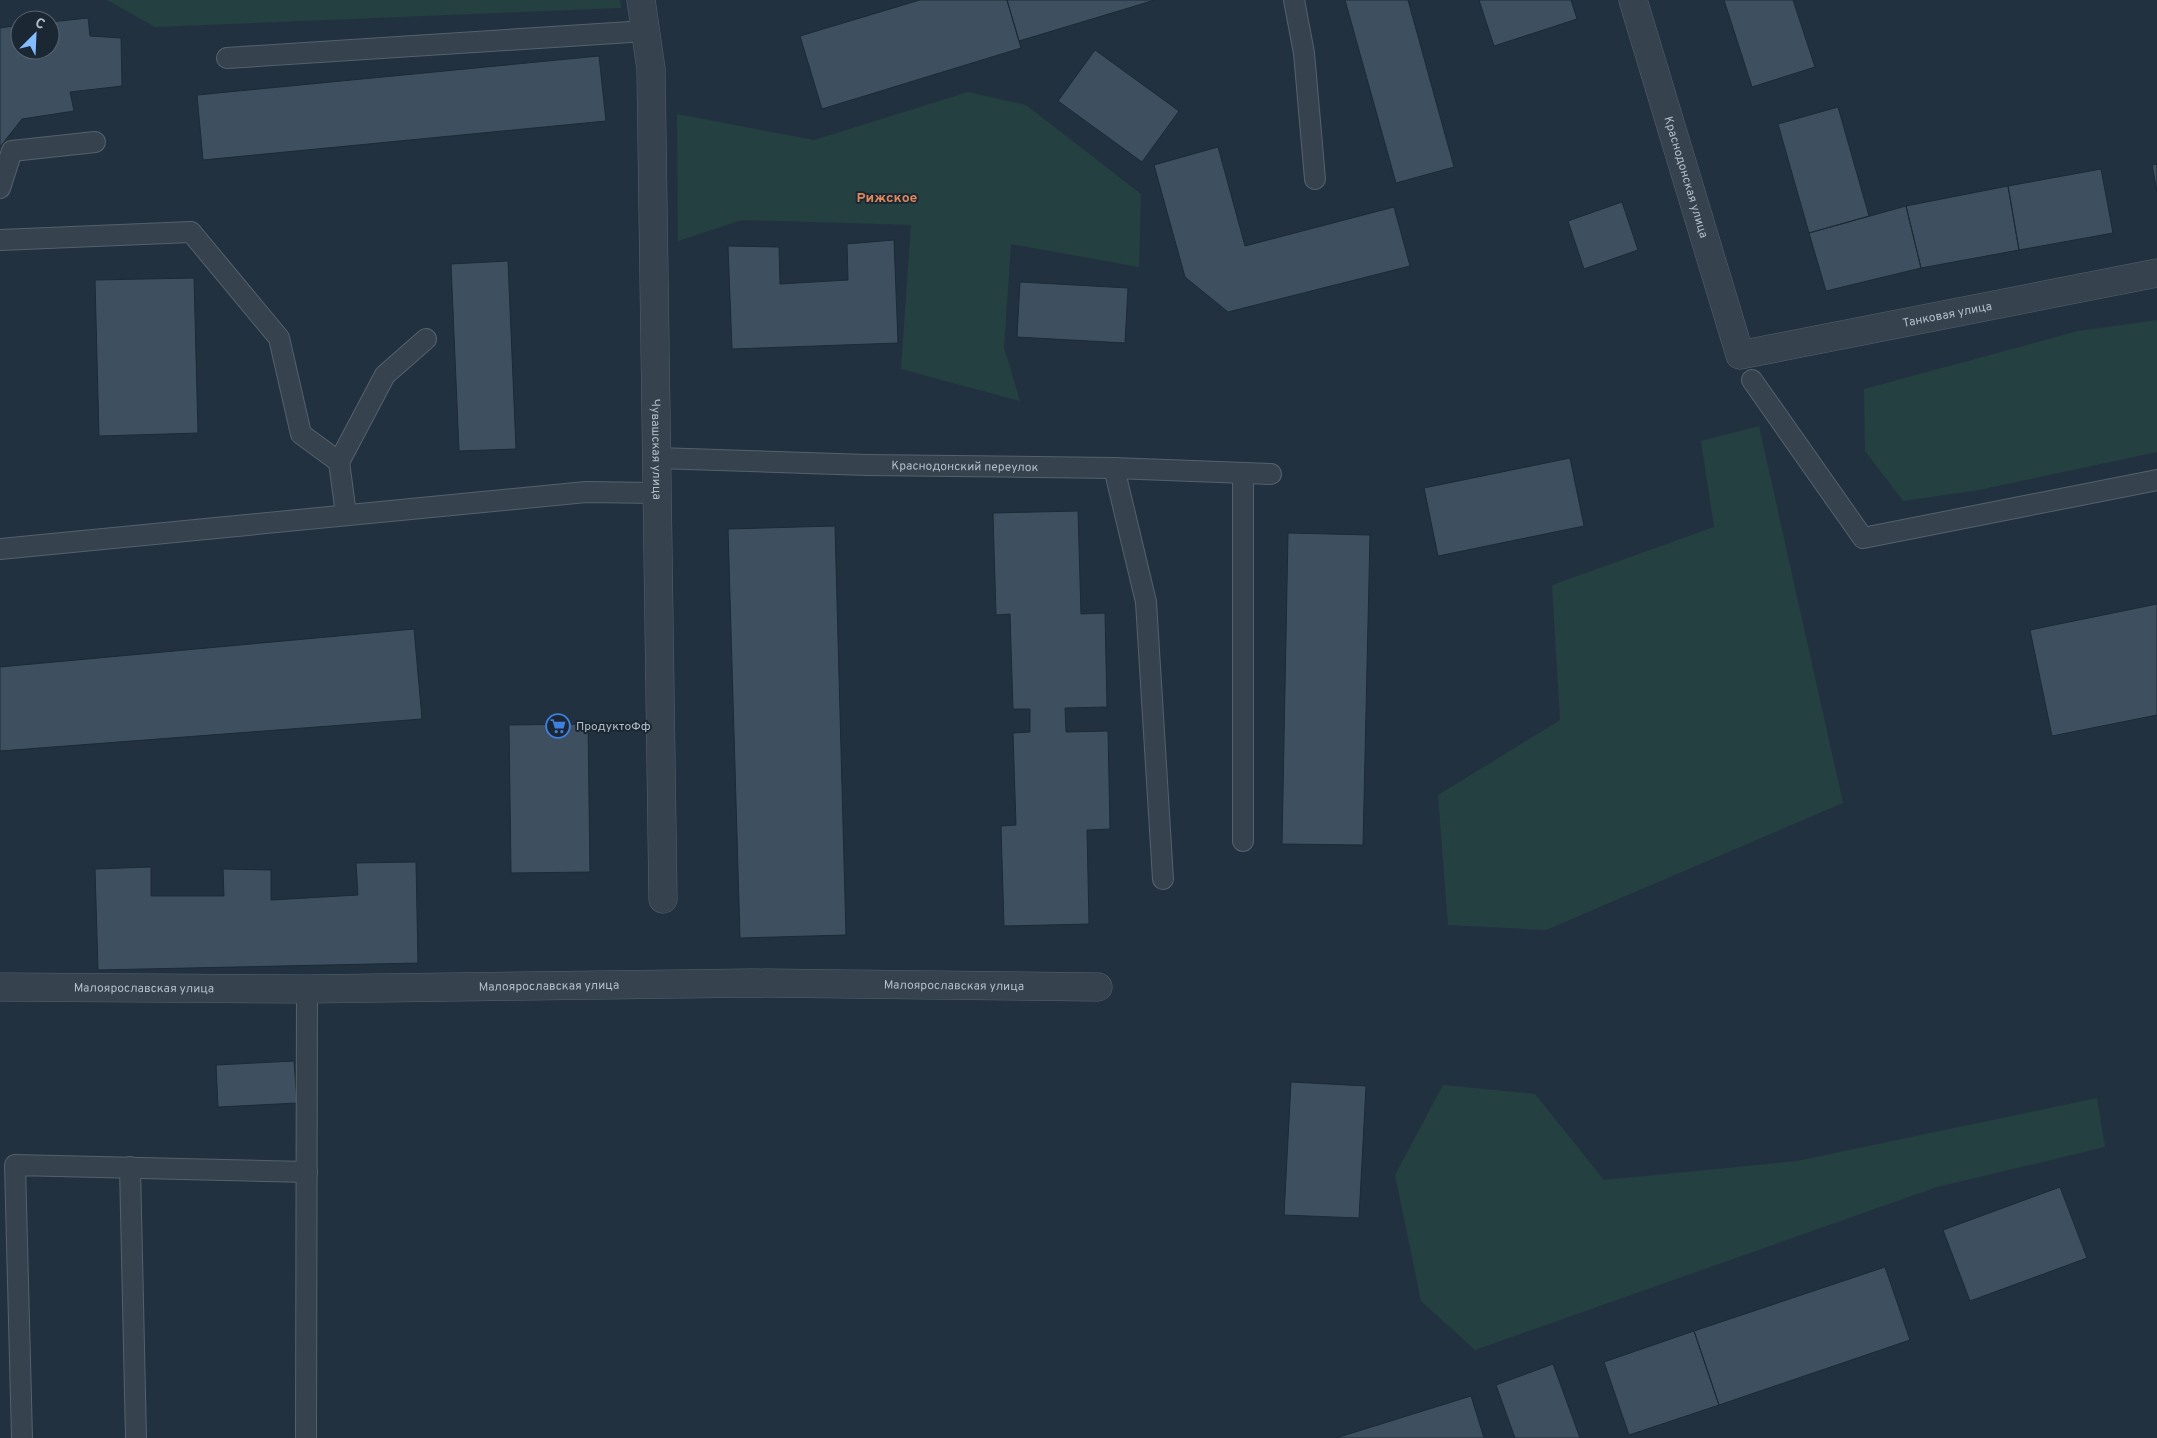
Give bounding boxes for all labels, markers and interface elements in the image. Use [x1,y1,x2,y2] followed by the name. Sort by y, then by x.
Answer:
[10,10,60,60] north arrow
[32,15,47,34] text: С
[1660,115,1711,240] street label: Краснодонская улица
[857,190,918,207] district label: Рижское
[1901,299,1993,332] street label: Танковая улица
[647,399,664,500] street label: Чувашская улица
[891,458,1039,476] street label: Краснодонский переулок
[545,713,571,739] supermarket icon: ПродуктоФф
[576,719,651,735] place label: ПродуктоФф
[479,978,619,996] street label: Малоярославская улица
[884,978,1024,995] street label: Малоярославская улица
[74,980,214,997] street label: Малоярославская улица

